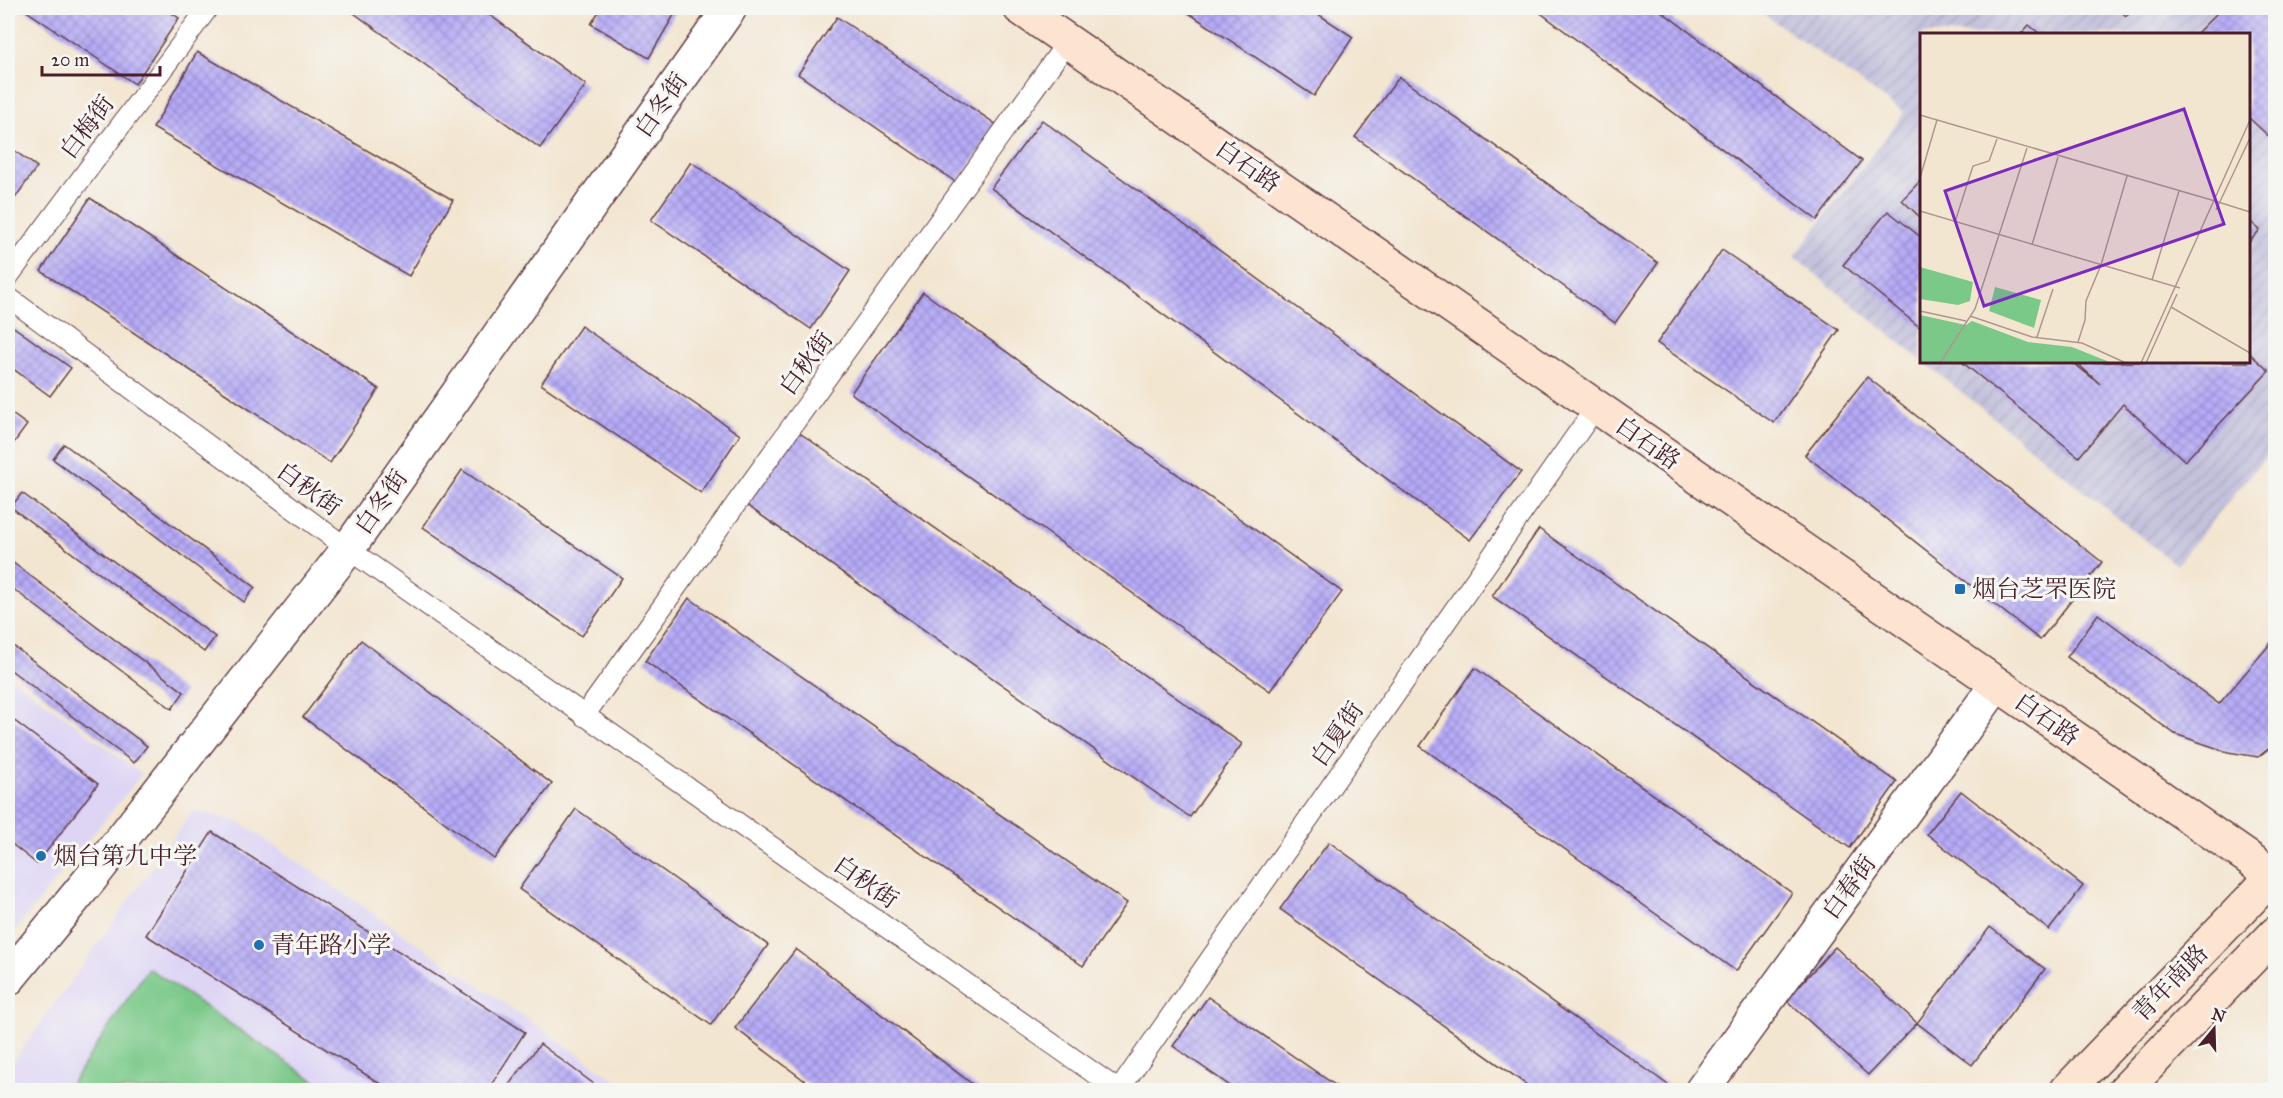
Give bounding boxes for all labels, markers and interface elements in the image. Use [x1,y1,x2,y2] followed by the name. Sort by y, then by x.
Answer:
[1920,33,2250,363] inset map
[42,39,160,77] scale bar
[51,49,89,71] text: 20 m
[628,67,694,143] street label: 白冬街
[53,89,121,165] street label: 白梅街
[1210,133,1286,199] street label: 白石路
[773,325,839,401] street label: 白秋街
[1610,410,1686,476] street label: 白石路
[271,456,347,522] street label: 白秋街
[348,464,414,540] street label: 白冬街
[1972,574,2116,604] place label: 烟台芝罘医院
[1953,582,1967,596] marker: 烟台芝罘医院
[2009,686,2085,752] street label: 白石路
[1304,696,1370,772] street label: 白夏街
[53,841,197,871] place label: 烟台第九中学
[34,849,48,863] marker: 烟台第九中学
[828,849,904,915] street label: 白秋街
[1816,849,1882,925] street label: 白春街
[271,930,391,960] place label: 青年路小学
[252,938,266,952] marker: 青年路小学
[2126,938,2214,1028] street label: 青年南路
[2184,999,2244,1059] north arrow
[2209,1004,2229,1027] text: N

